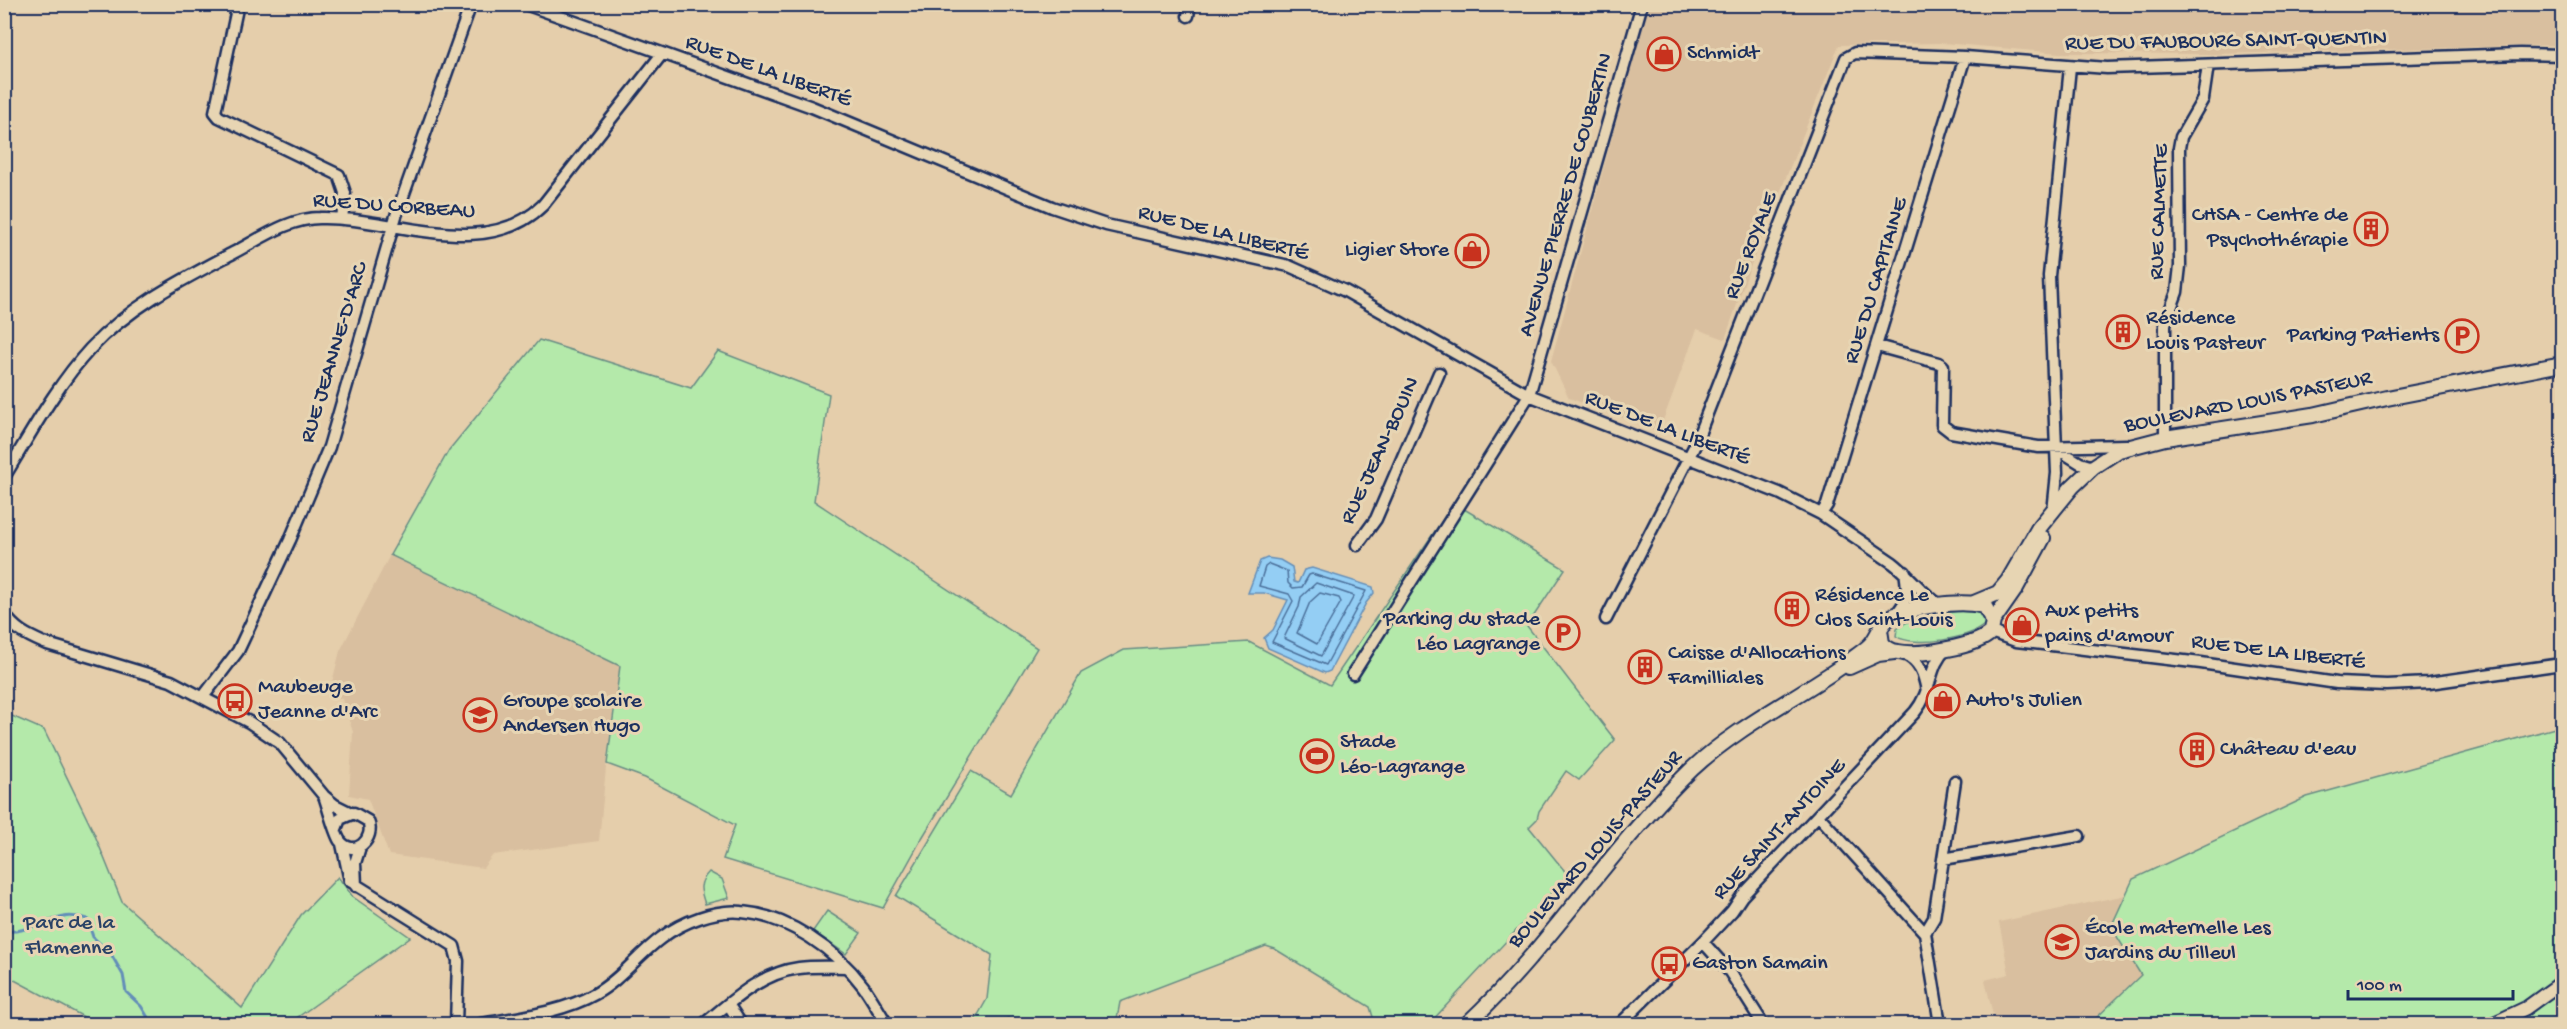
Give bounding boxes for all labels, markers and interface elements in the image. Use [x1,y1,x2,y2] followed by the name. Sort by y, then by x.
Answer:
[2065,26,2387,58] street label: RUE DU FAUBOURG SAINT-QUENTIN
[681,30,856,115] street label: RUE DE LA LIBERTÉ
[1646,36,1682,72] shop icon: Schmidt
[1687,41,1761,67] place label: Schmidt
[1514,50,1620,340] street label: AVENUE PIERRE DE COUBERTIN
[2145,142,2175,280] street label: RUE CALMETTE
[1720,187,1785,303] street label: RUE ROYALE
[312,188,476,226] street label: RUE DU CORBEAU
[1839,193,1915,367] street label: RUE DU CAPITAINE
[1135,200,1312,268] street label: RUE DE LA LIBERTÉ
[2192,203,2349,254] place label: CHSA - Centre de Psychothérapie
[2353,211,2389,247] building icon: CHSA - Centre de Psychothérapie
[1454,233,1490,269] shop icon: Ligier Store
[1345,238,1450,264] place label: Ligier Store
[295,258,375,446] street label: RUE JEANNE-D'ARC
[2146,306,2267,357] place label: Résidence Louis Pasteur
[2105,314,2141,350] building icon: Résidence Louis Pasteur
[2444,318,2480,354] parking icon: Parking Patients
[2286,323,2440,349] place label: Parking Patients
[2121,366,2375,440] street label: BOULEVARD LOUIS PASTEUR
[1335,373,1427,529] street label: RUE JEAN-BOUIN
[1581,386,1754,473] street label: RUE DE LA LIBERTÉ
[1815,583,1954,634] place label: Résidence Le Clos Saint-Louis
[1774,591,1810,627] building icon: Résidence Le Clos Saint-Louis
[2044,599,2175,650] place label: Aux petits pains d'amour
[1382,607,1541,658] place label: Parking du stade Léo Lagrange
[2004,607,2040,643] shop icon: Aux petits pains d'amour
[1545,615,1581,651] parking icon: Parking du stade Léo Lagrange
[2190,629,2368,677] street label: RUE DE LA LIBERTÉ
[1667,641,1847,692] place label: Caisse d'Allocations Familliales
[1627,649,1663,685] building icon: Caisse d'Allocations Familliales
[258,675,379,726] place label: Maubeuge Jeanne d'Arc
[217,683,253,719] bus stop icon: Maubeuge Jeanne d'Arc
[1925,683,1961,719] shop icon: Auto's Julien
[1966,688,2083,714] place label: Auto's Julien
[503,689,642,740] place label: Groupe scolaire Andersen Hugo
[462,697,498,733] school or university icon: Groupe scolaire Andersen Hugo
[1340,730,1465,781] place label: Stade Léo-Lagrange
[2179,732,2215,768] building icon: Château d'eau
[2220,737,2356,763] place label: Château d'eau
[1299,738,1335,774] sports icon: Stade Léo-Lagrange
[1502,745,1690,955] street label: BOULEVARD LOUIS-PASTEUR
[1708,753,1853,906] street label: RUE SAINT-ANTOINE
[22,911,115,962] park label: Parc de la Flamenne
[2085,916,2271,967] place label: École maternelle Les Jardins du Tilleul
[2044,924,2080,960] school or university icon: École maternelle Les Jardins du Tilleul
[1651,946,1687,982] bus stop icon: Gaston Samain
[1692,951,1828,977] place label: Gaston Samain
[2348,963,2513,1001] scale bar
[2356,976,2402,997] text: 100 m

